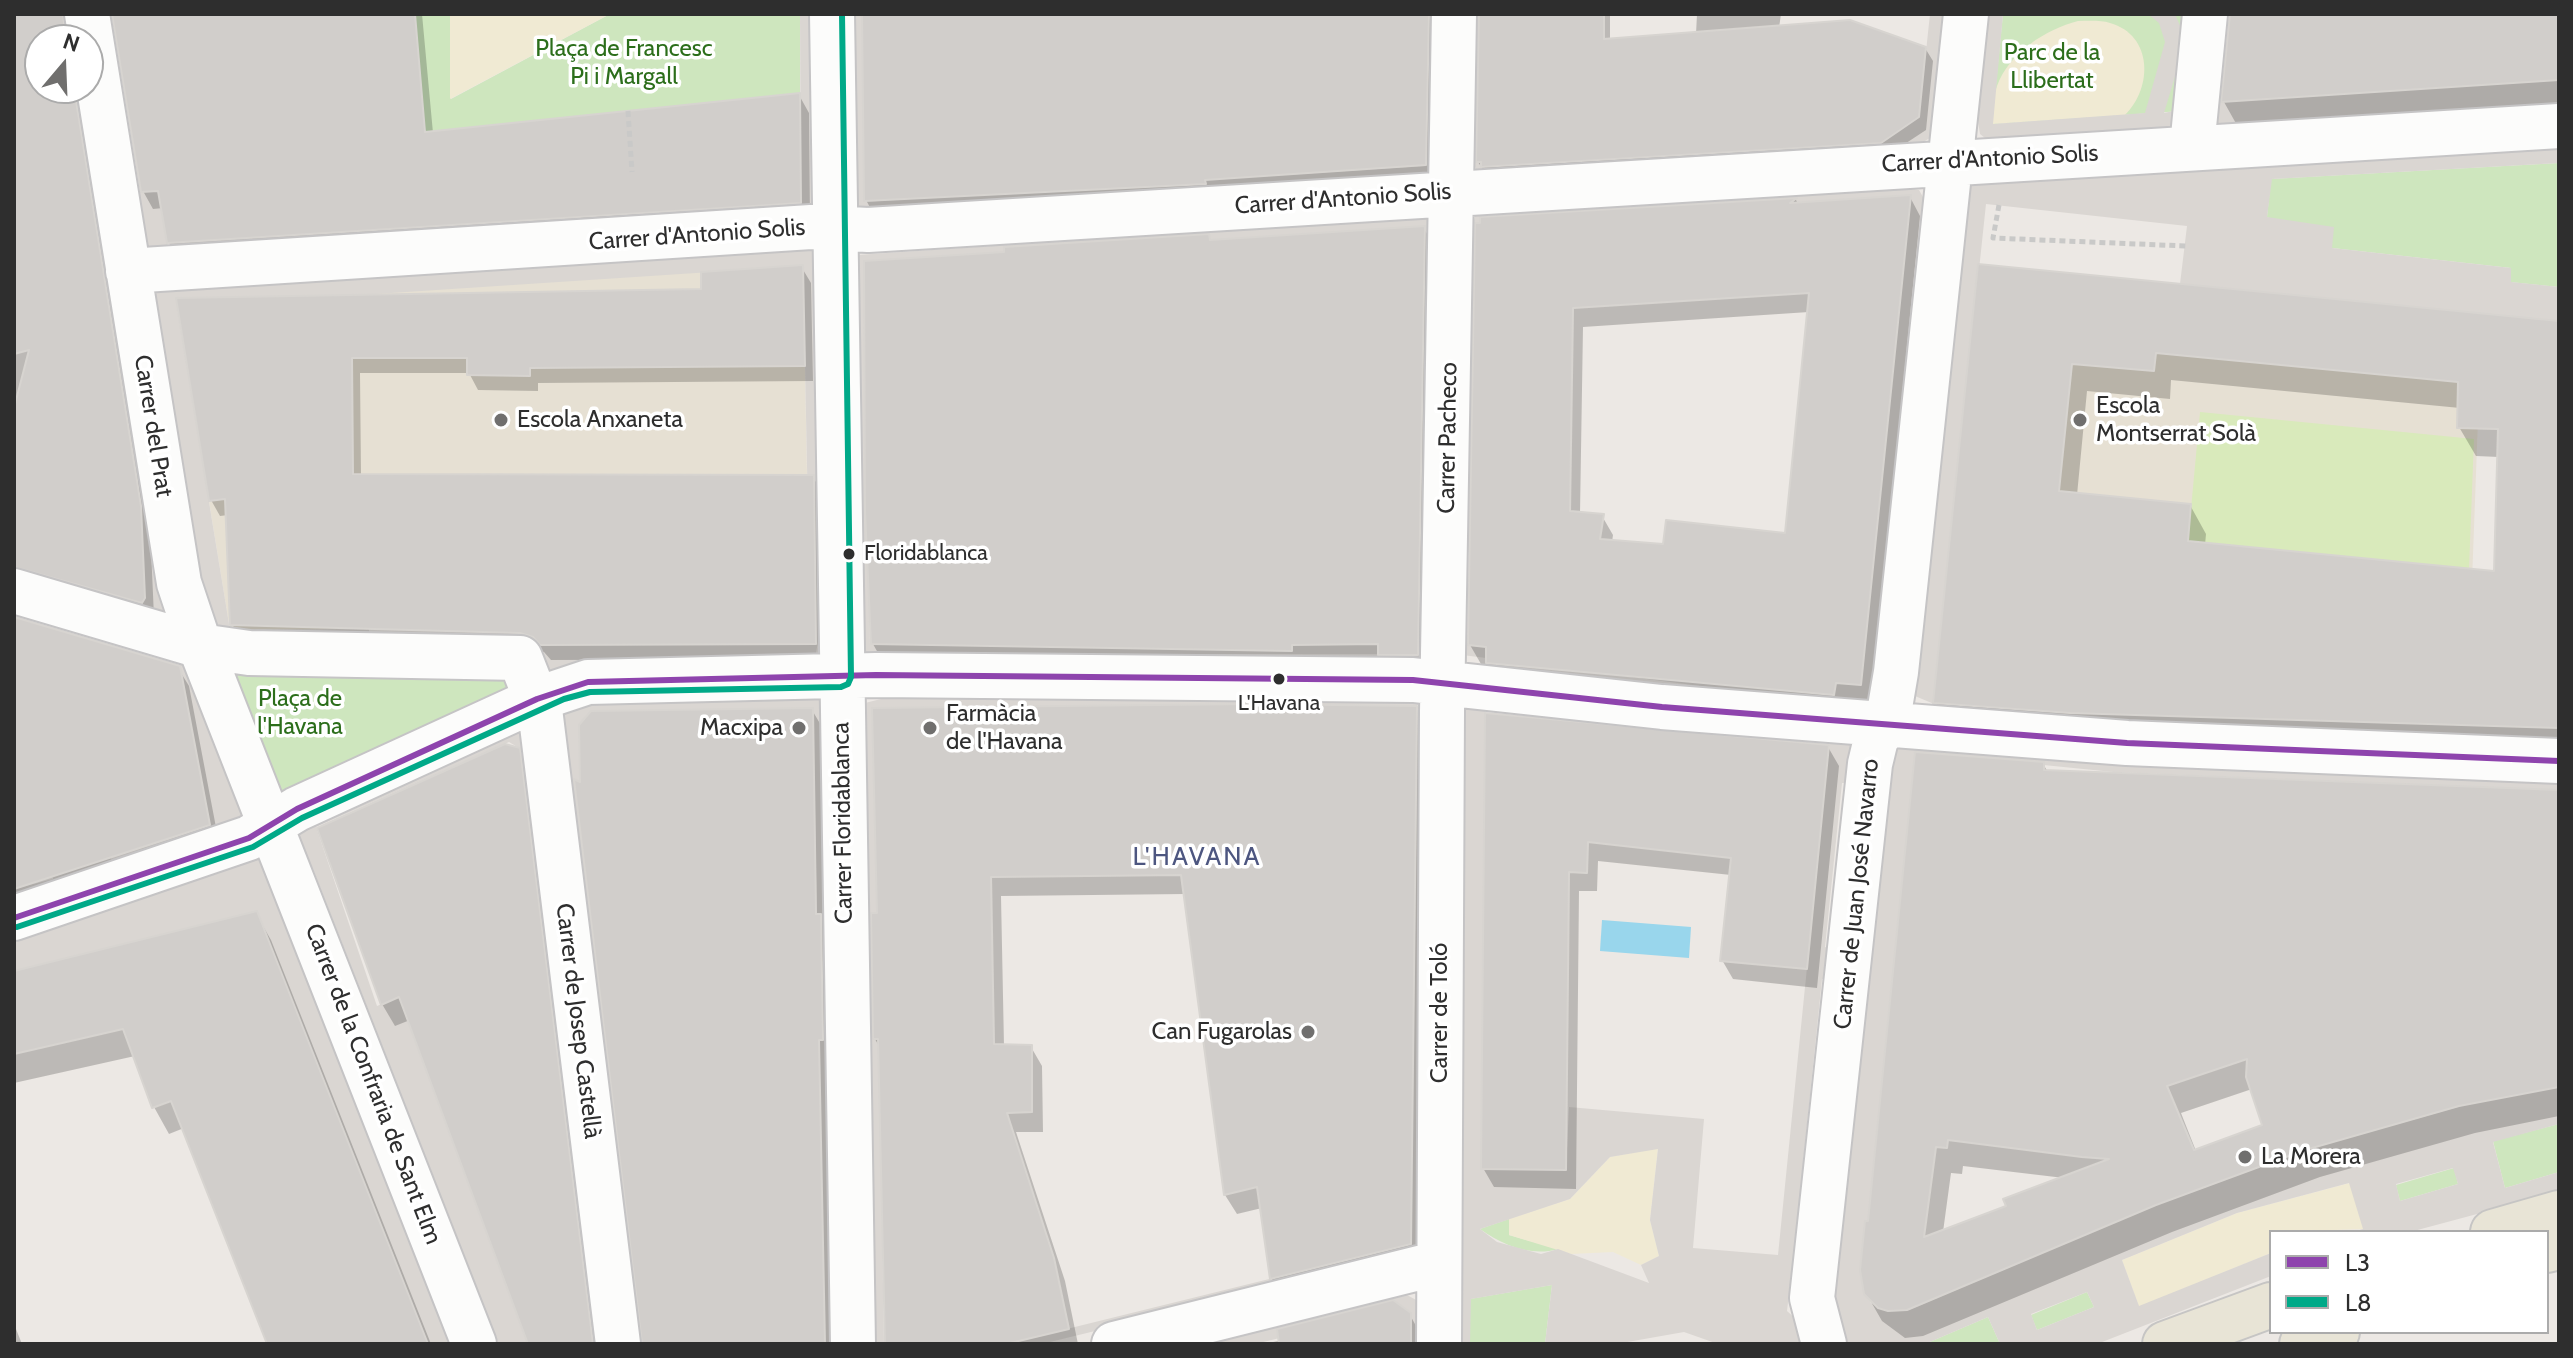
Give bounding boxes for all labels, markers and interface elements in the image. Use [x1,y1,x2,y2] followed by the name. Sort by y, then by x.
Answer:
[24,24,104,104] north arrow
[60,27,83,58] text: N
[535,35,713,91] park label: Plaça de Francesc Pi i Margall
[2004,39,2100,95] park label: Parc de la Llibertat
[1881,139,2099,179] street label: Carrer d'Antonio Solis
[1234,177,1452,221] street label: Carrer d'Antonio Solis
[588,213,806,257] street label: Carrer d'Antonio Solis
[128,353,178,499] street label: Carrer del Prat
[1432,362,1464,514] street label: Carrer Pacheco
[2096,392,2256,448] place label: Escola Montserrat Solà
[517,406,683,434] place label: Escola Anxaneta
[492,411,510,429] marker: Escola Anxaneta
[2071,411,2089,429] marker: Escola Montserrat Solà
[864,541,988,567] place label: Floridablanca
[841,546,857,562] marker: Floridablanca
[1271,671,1287,687] marker: L'Havana
[257,685,343,741] park label: Plaça de l'Havana
[1238,691,1320,717] place label: L'Havana
[946,700,1062,756] place label: Farmàcia de l'Havana
[700,714,783,742] place label: Macxipa
[790,719,808,737] marker: Macxipa
[921,719,939,737] marker: Farmàcia de l'Havana
[827,722,859,924] street label: Carrer Floridablanca
[1828,757,1886,1031] street label: Carrer de Juan José Navarro
[1132,841,1262,873] district label: L'HAVANA
[549,902,607,1140] street label: Carrer de Josep Castellà
[299,920,447,1248] street label: Carrer de la Confraria de Sant Elm
[1426,943,1454,1083] street label: Carrer de Toló
[1152,1018,1292,1046] place label: Can Fugarolas
[1299,1023,1317,1041] marker: Can Fugarolas
[2261,1143,2361,1171] place label: La Morera
[2236,1148,2254,1166] marker: La Morera
[2269,1230,2549,1334] legend
[2345,1248,2370,1277] text: L3
[2345,1288,2372,1317] text: L8

